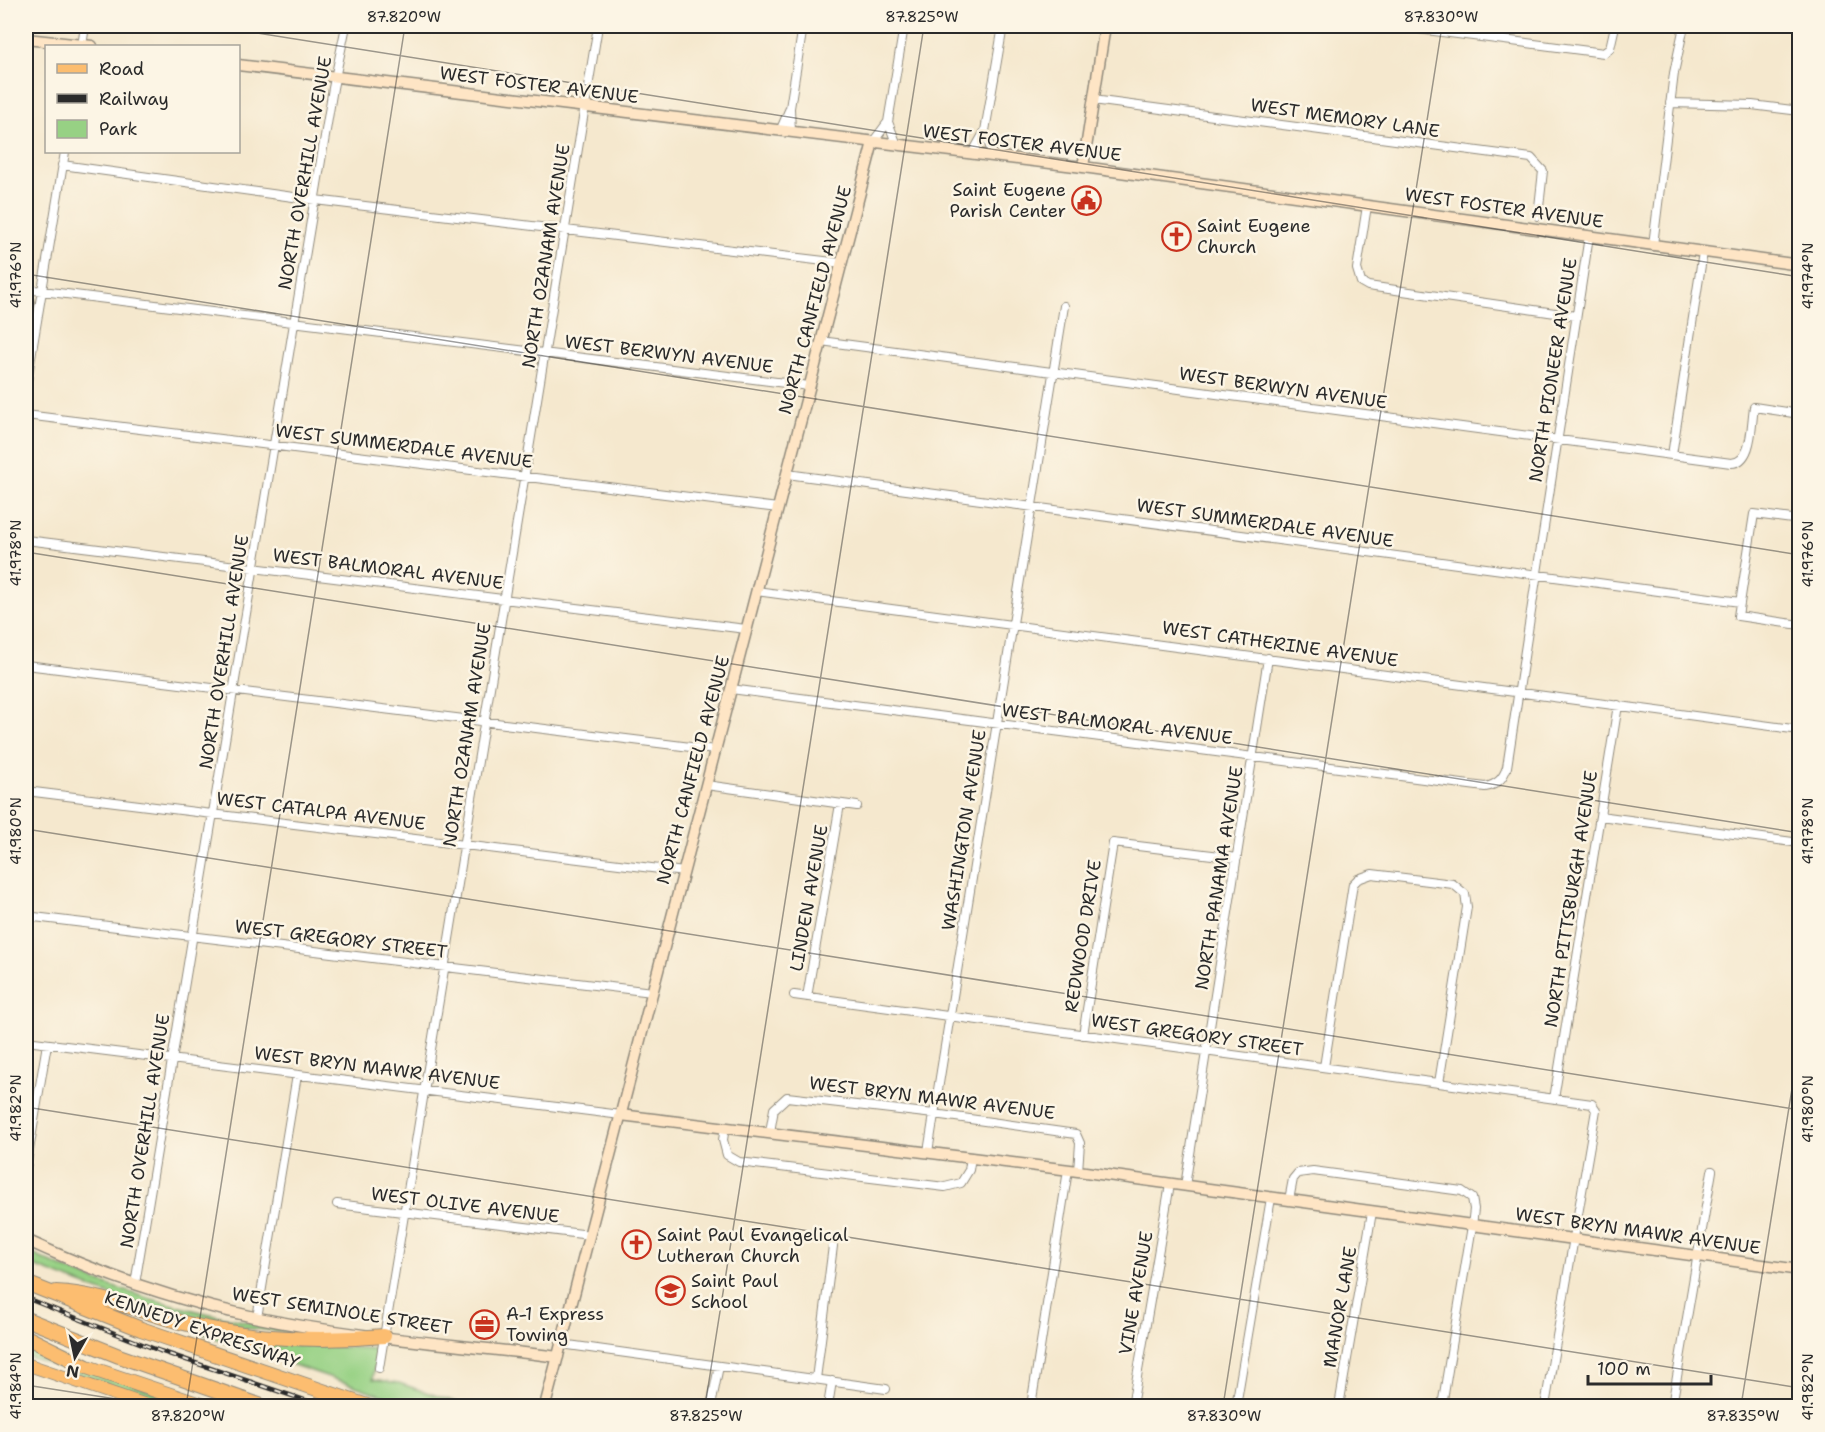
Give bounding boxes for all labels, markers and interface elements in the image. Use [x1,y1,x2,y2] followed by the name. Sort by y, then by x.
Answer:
[367,7,441,27] text: 87.820°W
[885,7,959,27] text: 87.825°W
[1404,7,1478,27] text: 87.830°W
[45,45,240,153] legend
[273,54,337,292] street label: NORTH OVERHILL AVENUE
[99,57,144,81] text: Road
[438,61,640,109] street label: WEST FOSTER AVENUE
[99,87,169,111] text: Railway
[1249,93,1441,143] street label: WEST MEMORY LANE
[99,117,138,141] text: Park
[921,119,1123,167] street label: WEST FOSTER AVENUE
[516,142,576,370] street label: NORTH OZANAM AVENUE
[950,178,1066,223] place label: Saint Eugene Parish Center
[1403,182,1605,234] street label: WEST FOSTER AVENUE
[773,183,857,417] street label: NORTH CANFIELD AVENUE
[1071,184,1103,216] public building icon: Saint Eugene Parish Center
[1197,214,1311,259] place label: Saint Eugene Church
[1160,220,1192,252] church icon: Saint Eugene Church
[6,242,26,309] text: 41.976°N
[1798,243,1818,309] text: 41.974°N
[1523,256,1583,484] street label: NORTH PIONEER AVENUE
[563,329,775,379] street label: WEST BERWYN AVENUE
[1177,361,1389,415] street label: WEST BERWYN AVENUE
[274,418,534,474] street label: WEST SUMMERDALE AVENUE
[1135,493,1395,553] street label: WEST SUMMERDALE AVENUE
[6,520,26,587] text: 41.978°N
[1798,521,1818,588] text: 41.976°N
[194,533,254,771] street label: NORTH OVERHILL AVENUE
[271,543,505,595] street label: WEST BALMORAL AVENUE
[1160,616,1400,672] street label: WEST CATHERINE AVENUE
[437,621,497,849] street label: NORTH OZANAM AVENUE
[651,653,735,887] street label: NORTH CANFIELD AVENUE
[1000,698,1234,750] street label: WEST BALMORAL AVENUE
[936,728,992,932] street label: WASHINGTON AVENUE
[1189,764,1249,992] street label: NORTH PANAMA AVENUE
[1539,769,1603,1029] street label: NORTH PITTSBURGH AVENUE
[215,786,427,836] street label: WEST CATALPA AVENUE
[6,797,26,865] text: 41.980°N
[1798,798,1818,865] text: 41.978°N
[784,823,834,973] street label: LINDEN AVENUE
[1059,858,1107,1014] street label: REDWOOD DRIVE
[233,914,449,964] street label: WEST GREGORY STREET
[1089,1008,1305,1062] street label: WEST GREGORY STREET
[115,1012,175,1250] street label: NORTH OVERHILL AVENUE
[253,1041,501,1095] street label: WEST BRYN MAWR AVENUE
[808,1071,1056,1125] street label: WEST BRYN MAWR AVENUE
[6,1074,26,1142] text: 41.982°N
[1798,1075,1818,1143] text: 41.980°N
[369,1182,561,1228] street label: WEST OLIVE AVENUE
[1514,1202,1762,1260] street label: WEST BRYN MAWR AVENUE
[657,1223,849,1268] place label: Saint Paul Evangelical Lutheran Church
[620,1229,652,1261] church icon: Saint Paul Evangelical Lutheran Church
[1113,1229,1159,1357] street label: VINE AVENUE
[1318,1244,1362,1370] street label: MANOR LANE
[691,1269,779,1314] place label: Saint Paul School
[654,1275,686,1307] school or university icon: Saint Paul School
[230,1282,454,1340] street label: WEST SEMINOLE STREET
[101,1285,303,1375] street label: KENNEDY EXPRESSWAY
[506,1302,604,1347] place label: A-1 Express Towing
[469,1308,501,1340] office icon: A-1 Express Towing
[45,1327,105,1387] north arrow
[1588,1348,1711,1386] scale bar
[6,1352,26,1420] text: 41.984°N
[1798,1353,1818,1421] text: 41.982°N
[1597,1357,1651,1381] text: 100 m
[65,1360,81,1383] text: N
[151,1406,225,1426] text: 87.820°W
[669,1406,743,1426] text: 87.825°W
[1187,1406,1261,1426] text: 87.830°W
[1706,1406,1780,1426] text: 87.835°W

